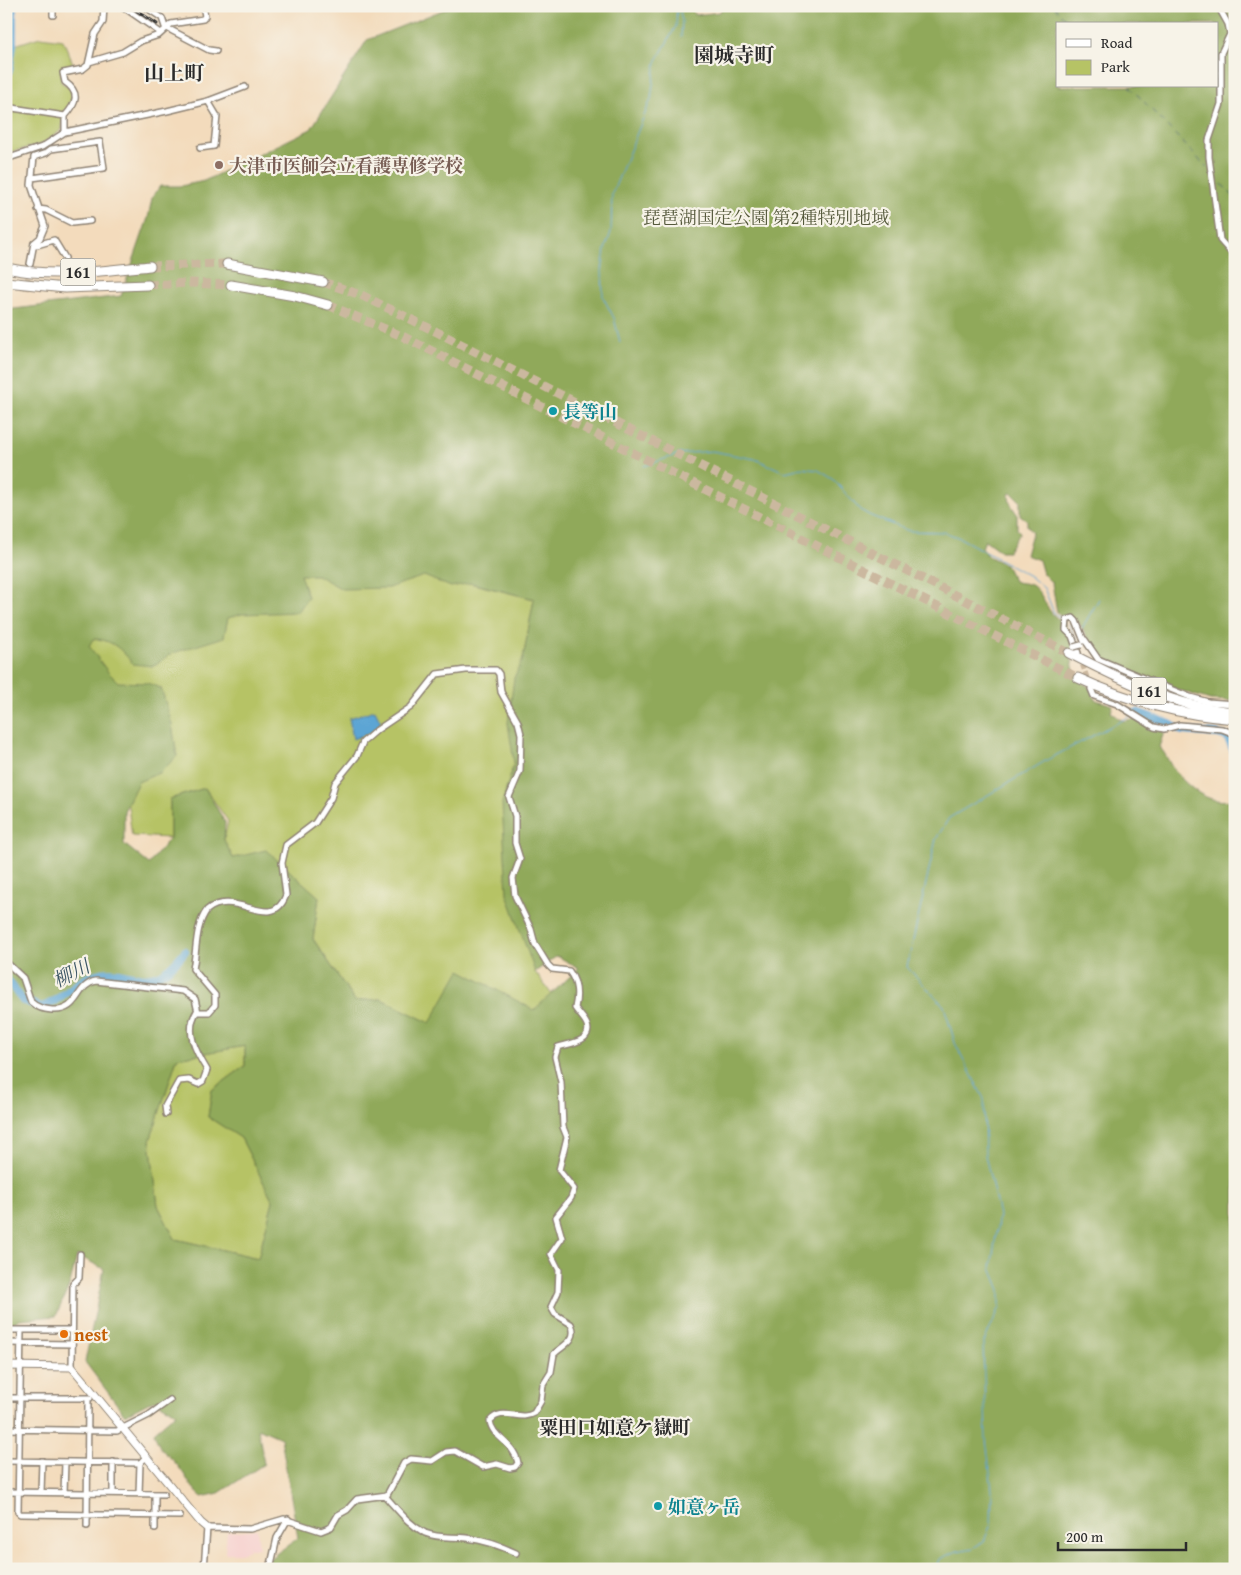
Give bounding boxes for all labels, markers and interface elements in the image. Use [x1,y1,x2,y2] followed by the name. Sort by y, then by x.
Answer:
[1056,22,1218,88] legend
[1101,32,1132,53] text: Road
[694,40,775,69] district label: 園城寺町
[1101,56,1130,77] text: Park
[144,58,205,87] district label: 山上町
[229,152,463,179] place label: 大津市医師会立看護専修学校
[213,159,225,171] marker: 大津市医師会立看護専修学校
[643,204,889,231] park label: 琵琶湖国定公園 第2種特別地域
[60,258,96,286] road number: 161
[563,398,617,425] place label: 長等山
[547,405,559,417] marker: 長等山
[1132,678,1166,704] road number: 161
[48,951,96,994] water label: 柳川
[74,1321,108,1348] place label: nest
[58,1328,70,1340] marker: nest
[539,1413,691,1441] district label: 粟田口如意ケ嶽町
[668,1493,740,1520] place label: 如意ヶ岳
[652,1500,664,1512] marker: 如意ヶ岳
[1058,1520,1186,1552] scale bar
[1066,1526,1104,1547] text: 200 m

